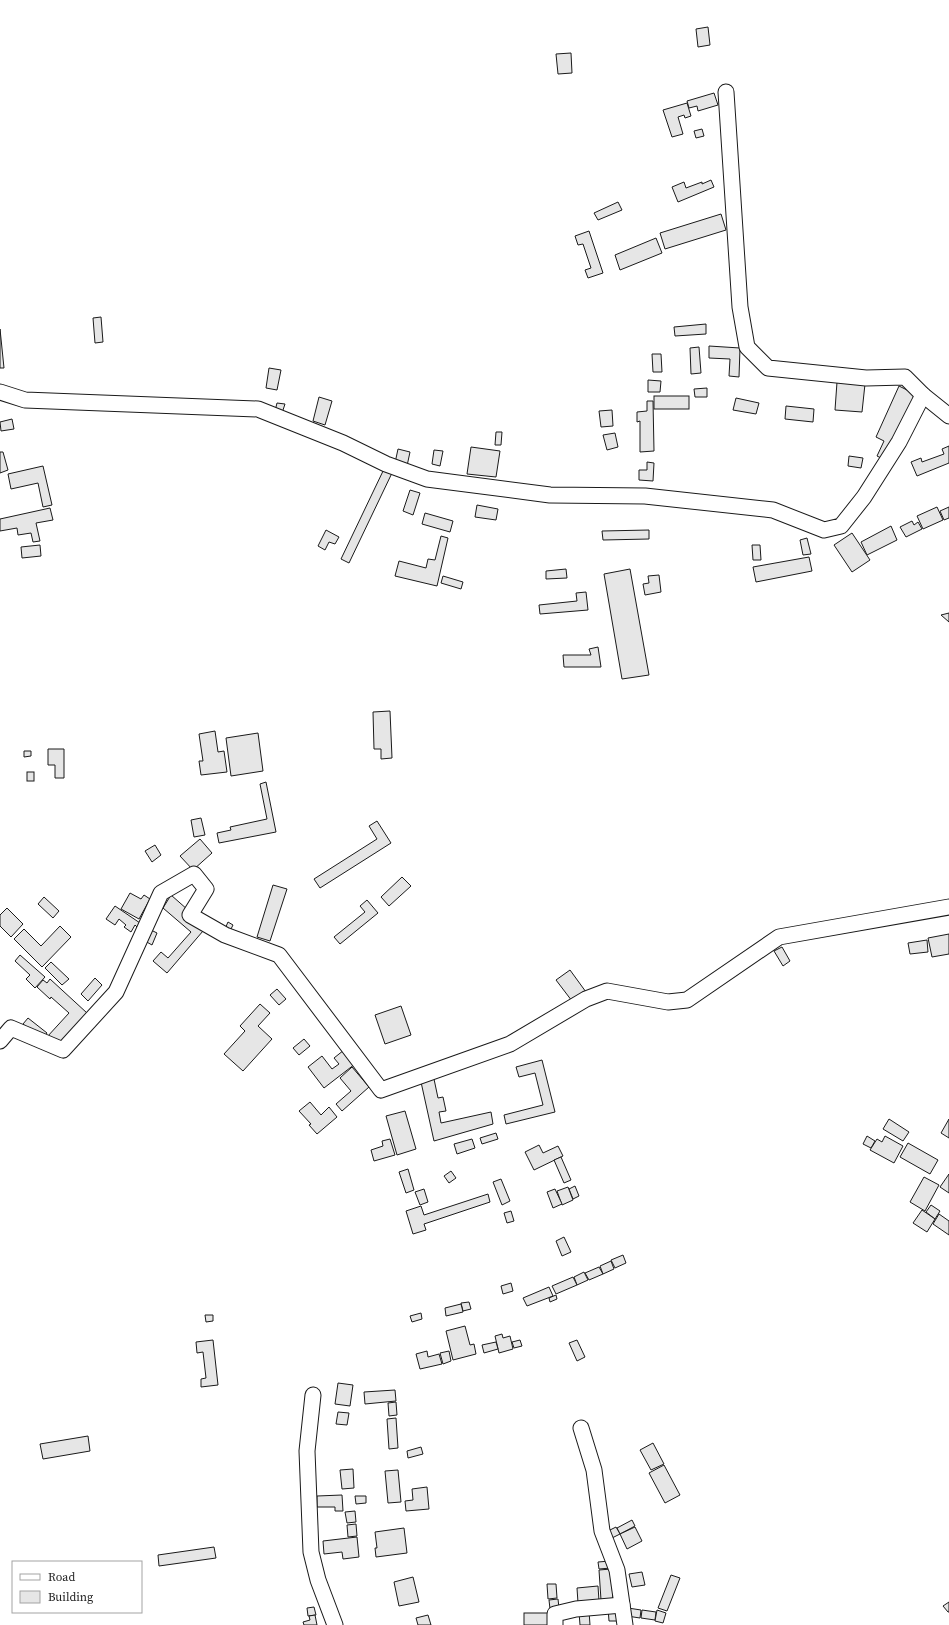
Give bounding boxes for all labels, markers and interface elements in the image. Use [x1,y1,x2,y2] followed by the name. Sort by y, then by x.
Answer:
[12,1561,142,1613] legend
[48,1569,75,1585] text: Road
[48,1589,93,1605] text: Building

